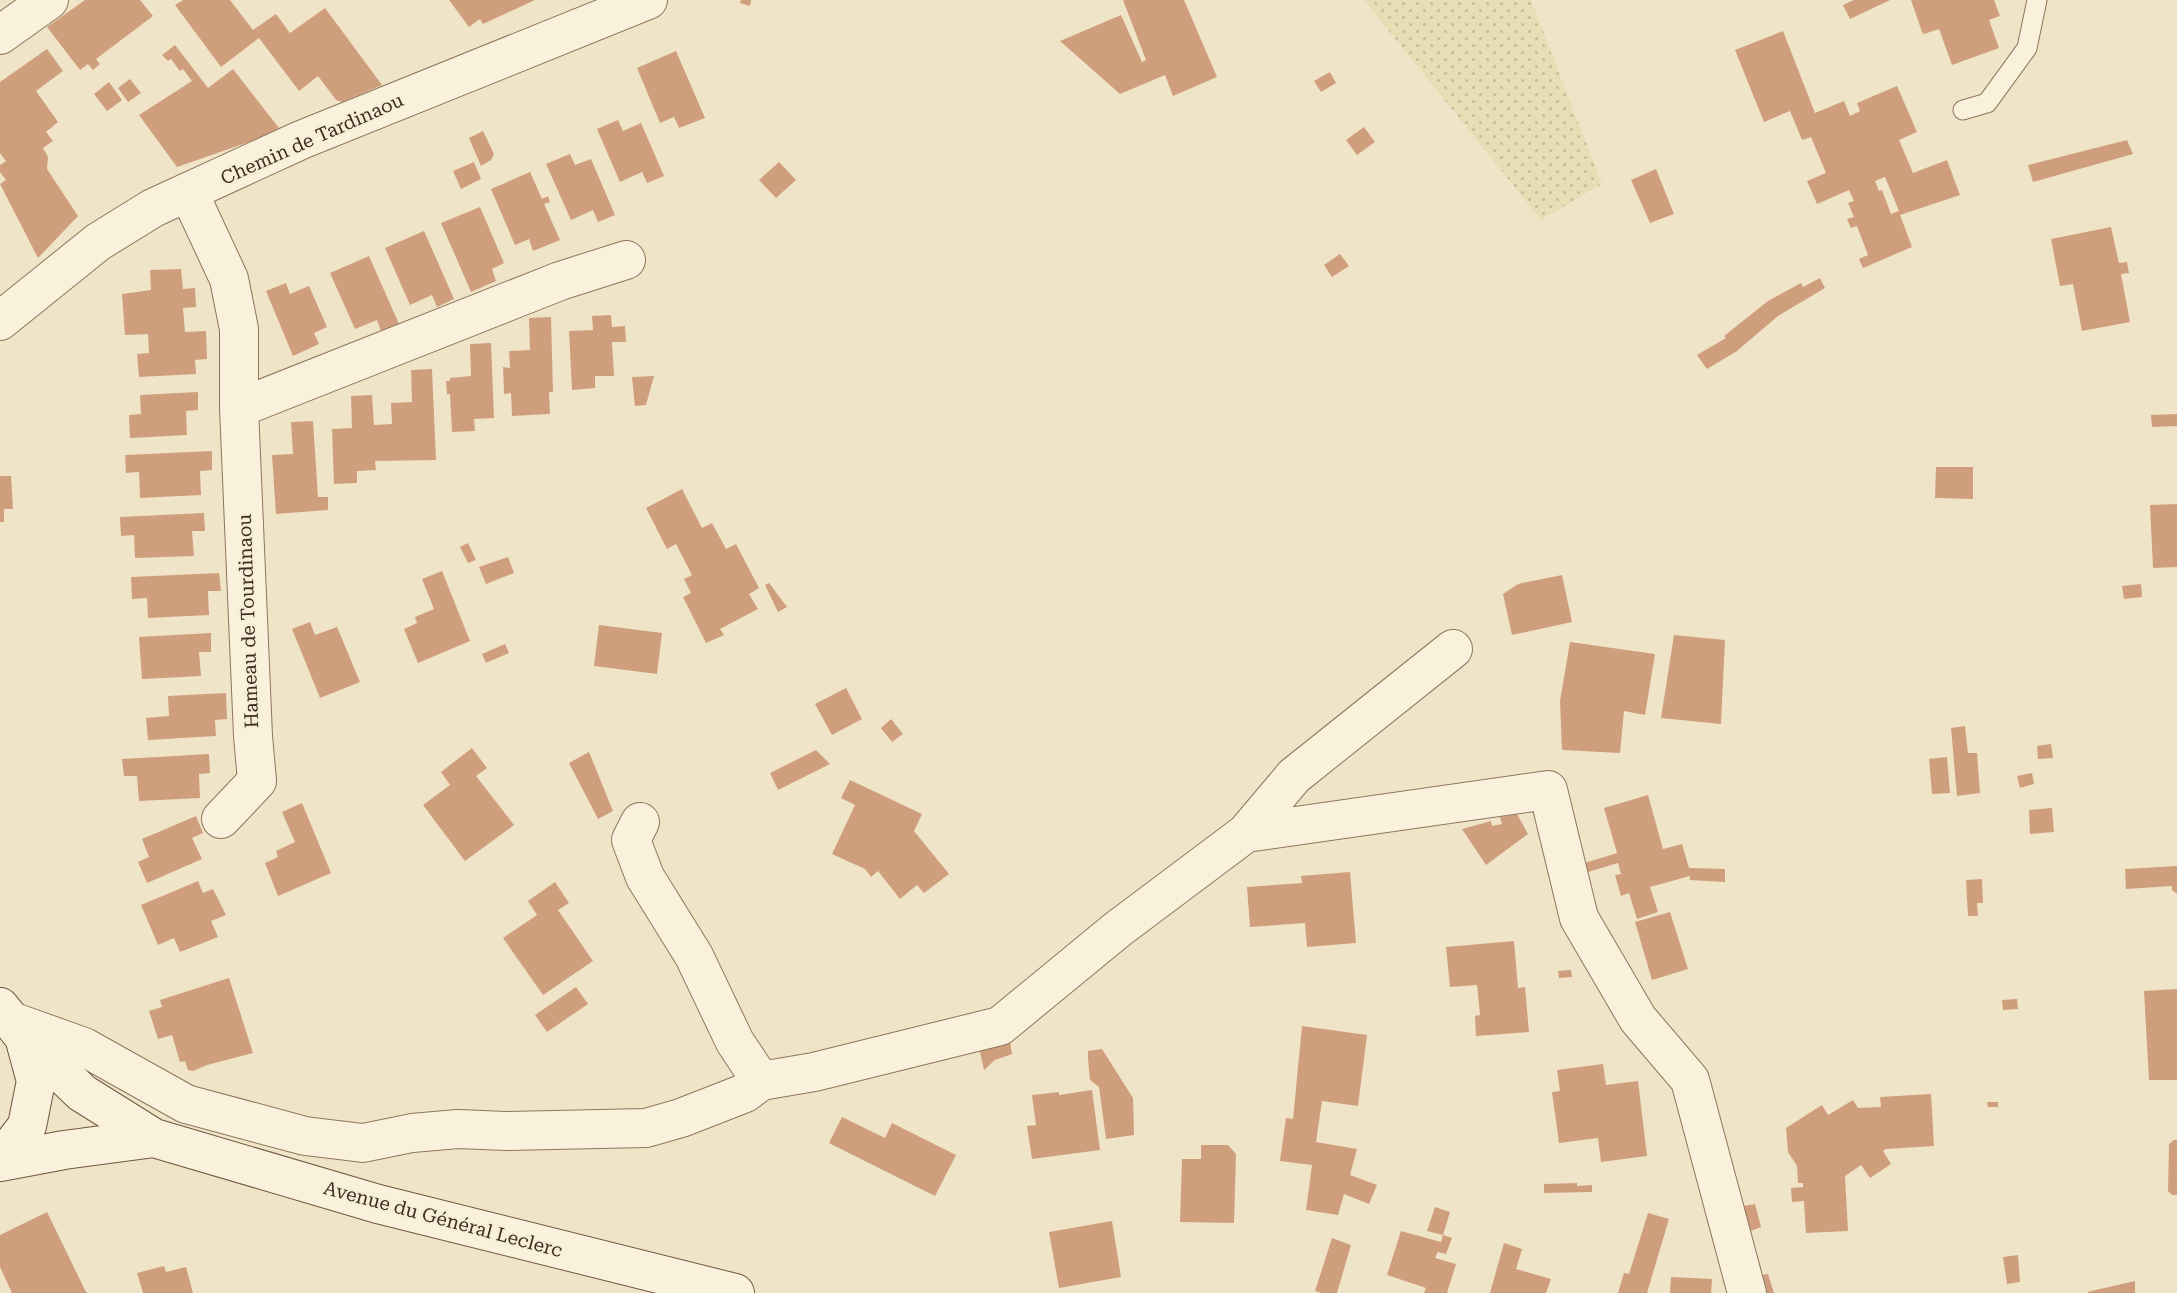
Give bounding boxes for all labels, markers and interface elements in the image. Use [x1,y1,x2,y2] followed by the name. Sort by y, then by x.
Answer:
[217,88,407,190] street label: Chemin de Tardinaou
[233,513,263,729] street label: Hameau de Tourdinaou
[321,1176,565,1262] street label: Avenue du Général Leclerc

